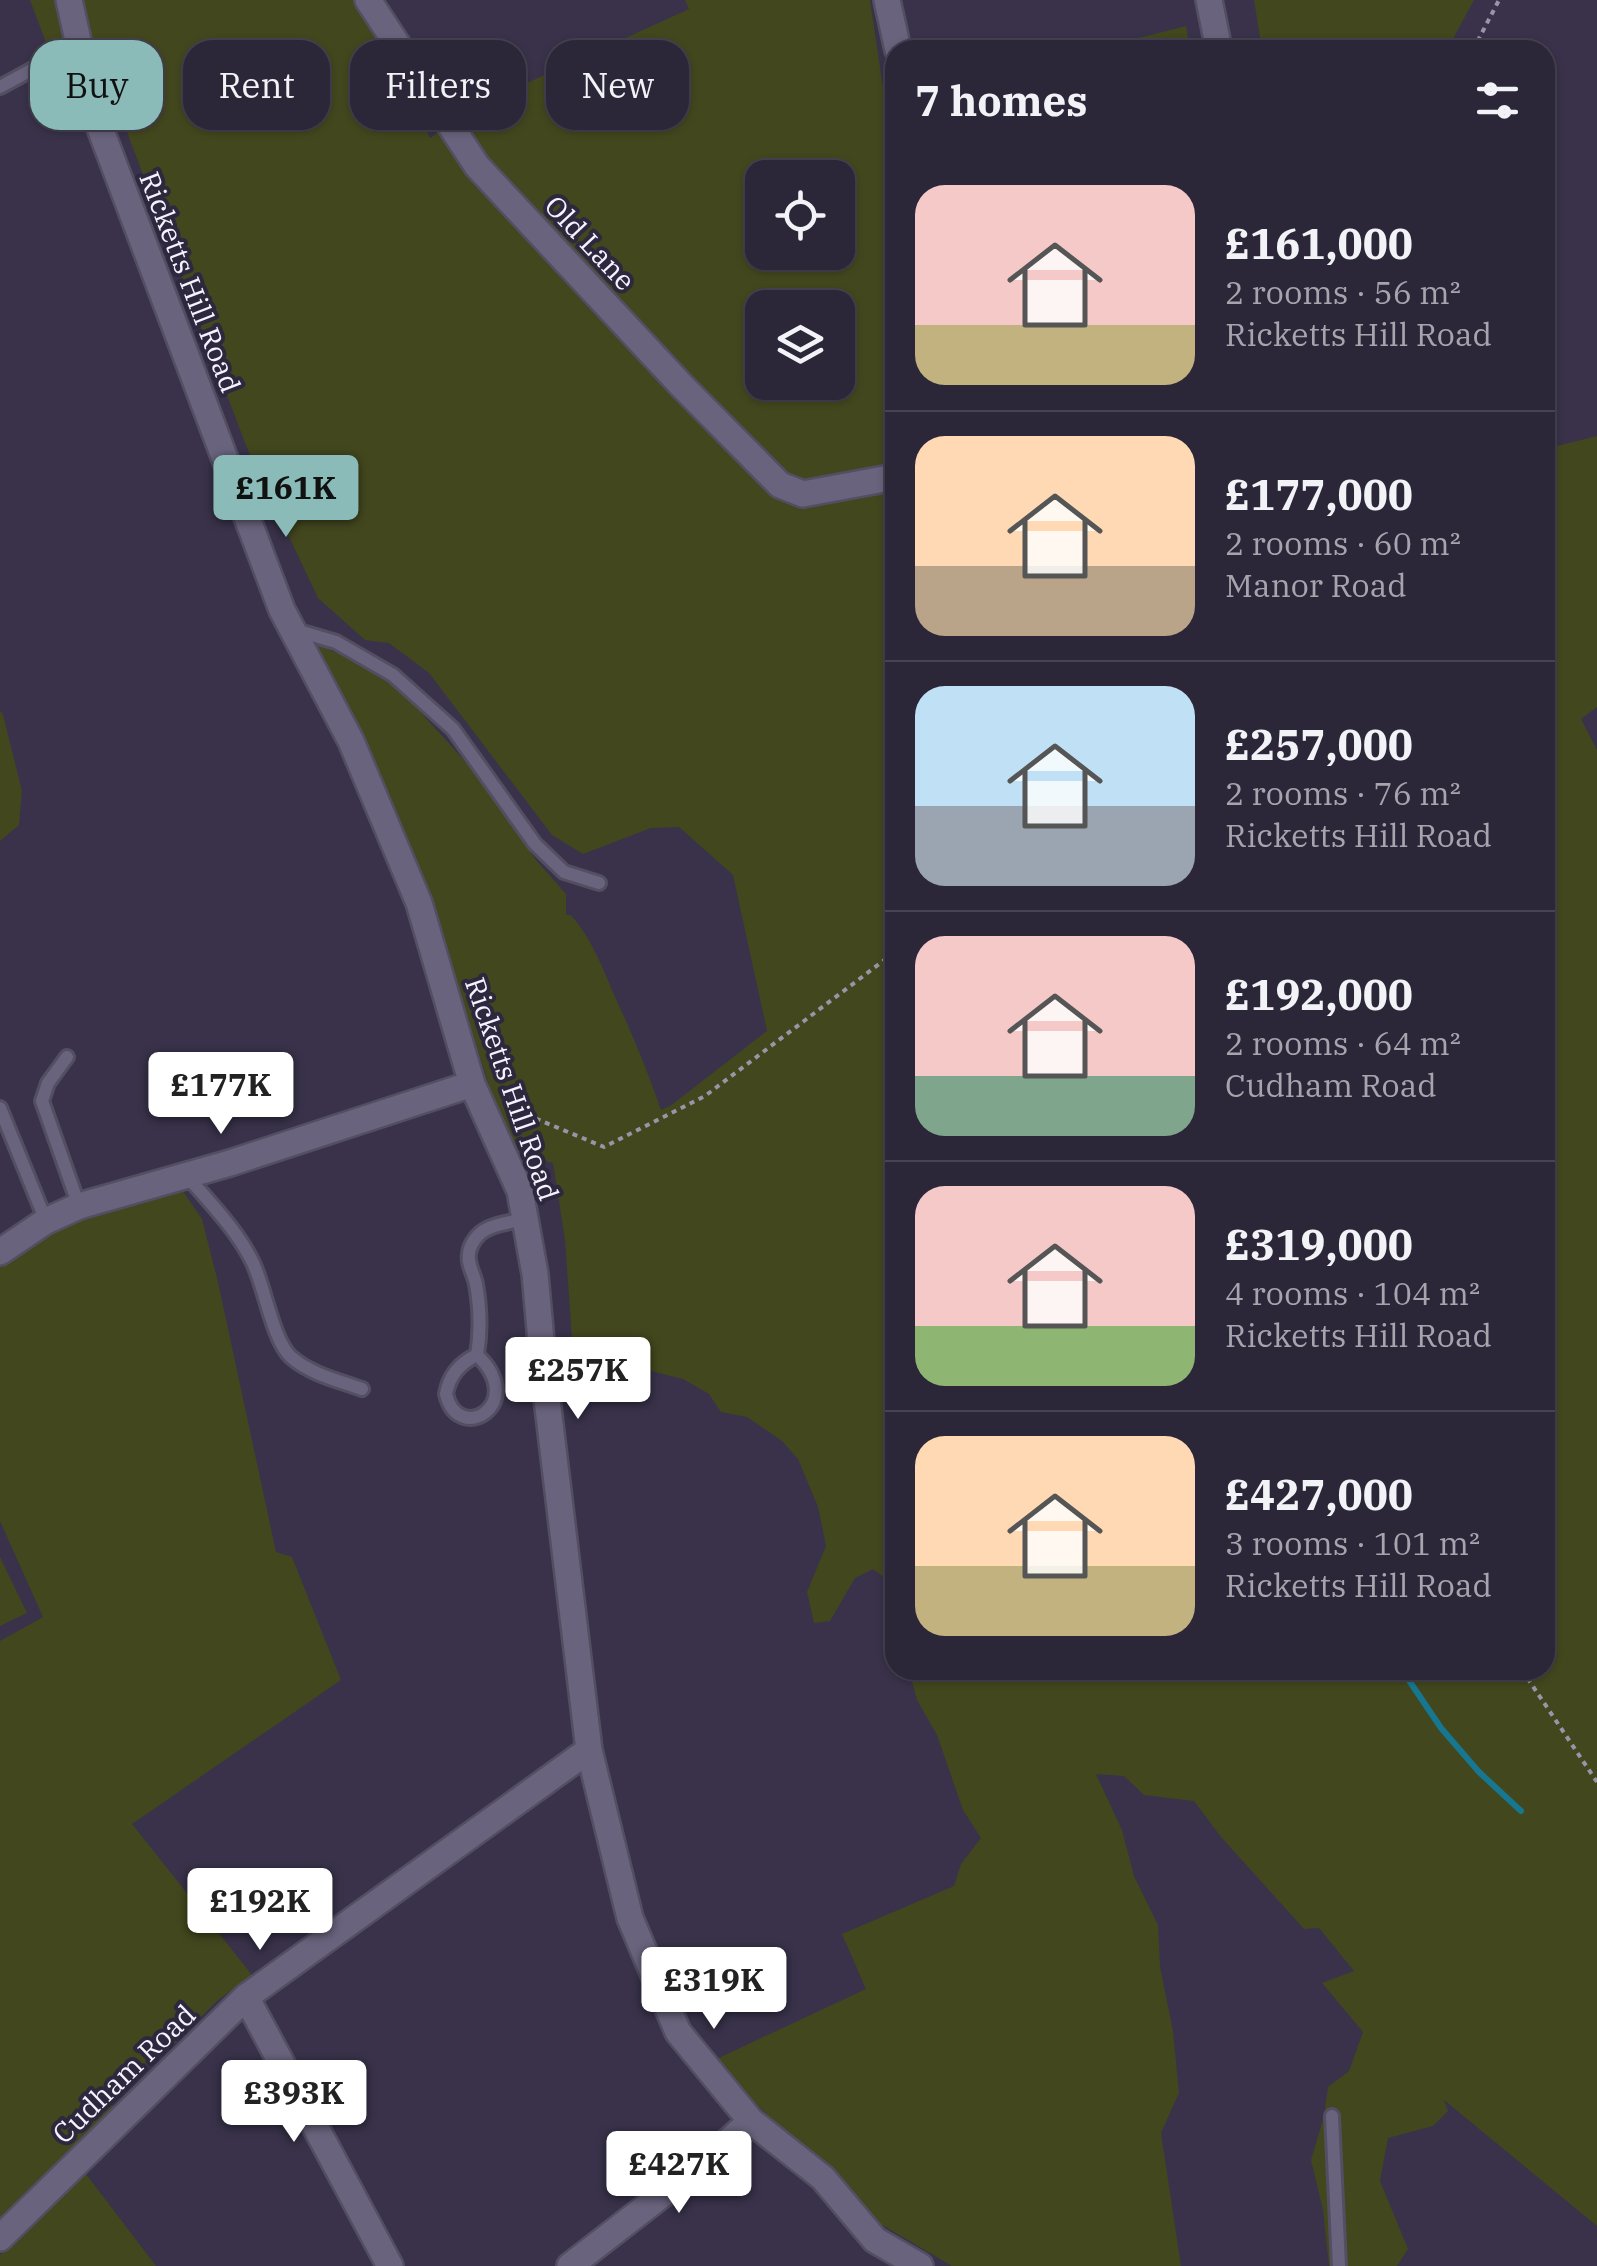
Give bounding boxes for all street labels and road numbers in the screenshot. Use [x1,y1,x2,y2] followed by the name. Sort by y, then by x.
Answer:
[131,166,250,397] street label: Ricketts Hill Road
[537,187,644,298] street label: Old Lane
[457,972,568,1205] street label: Ricketts Hill Road
[44,1996,203,2151] street label: Cudham Road

